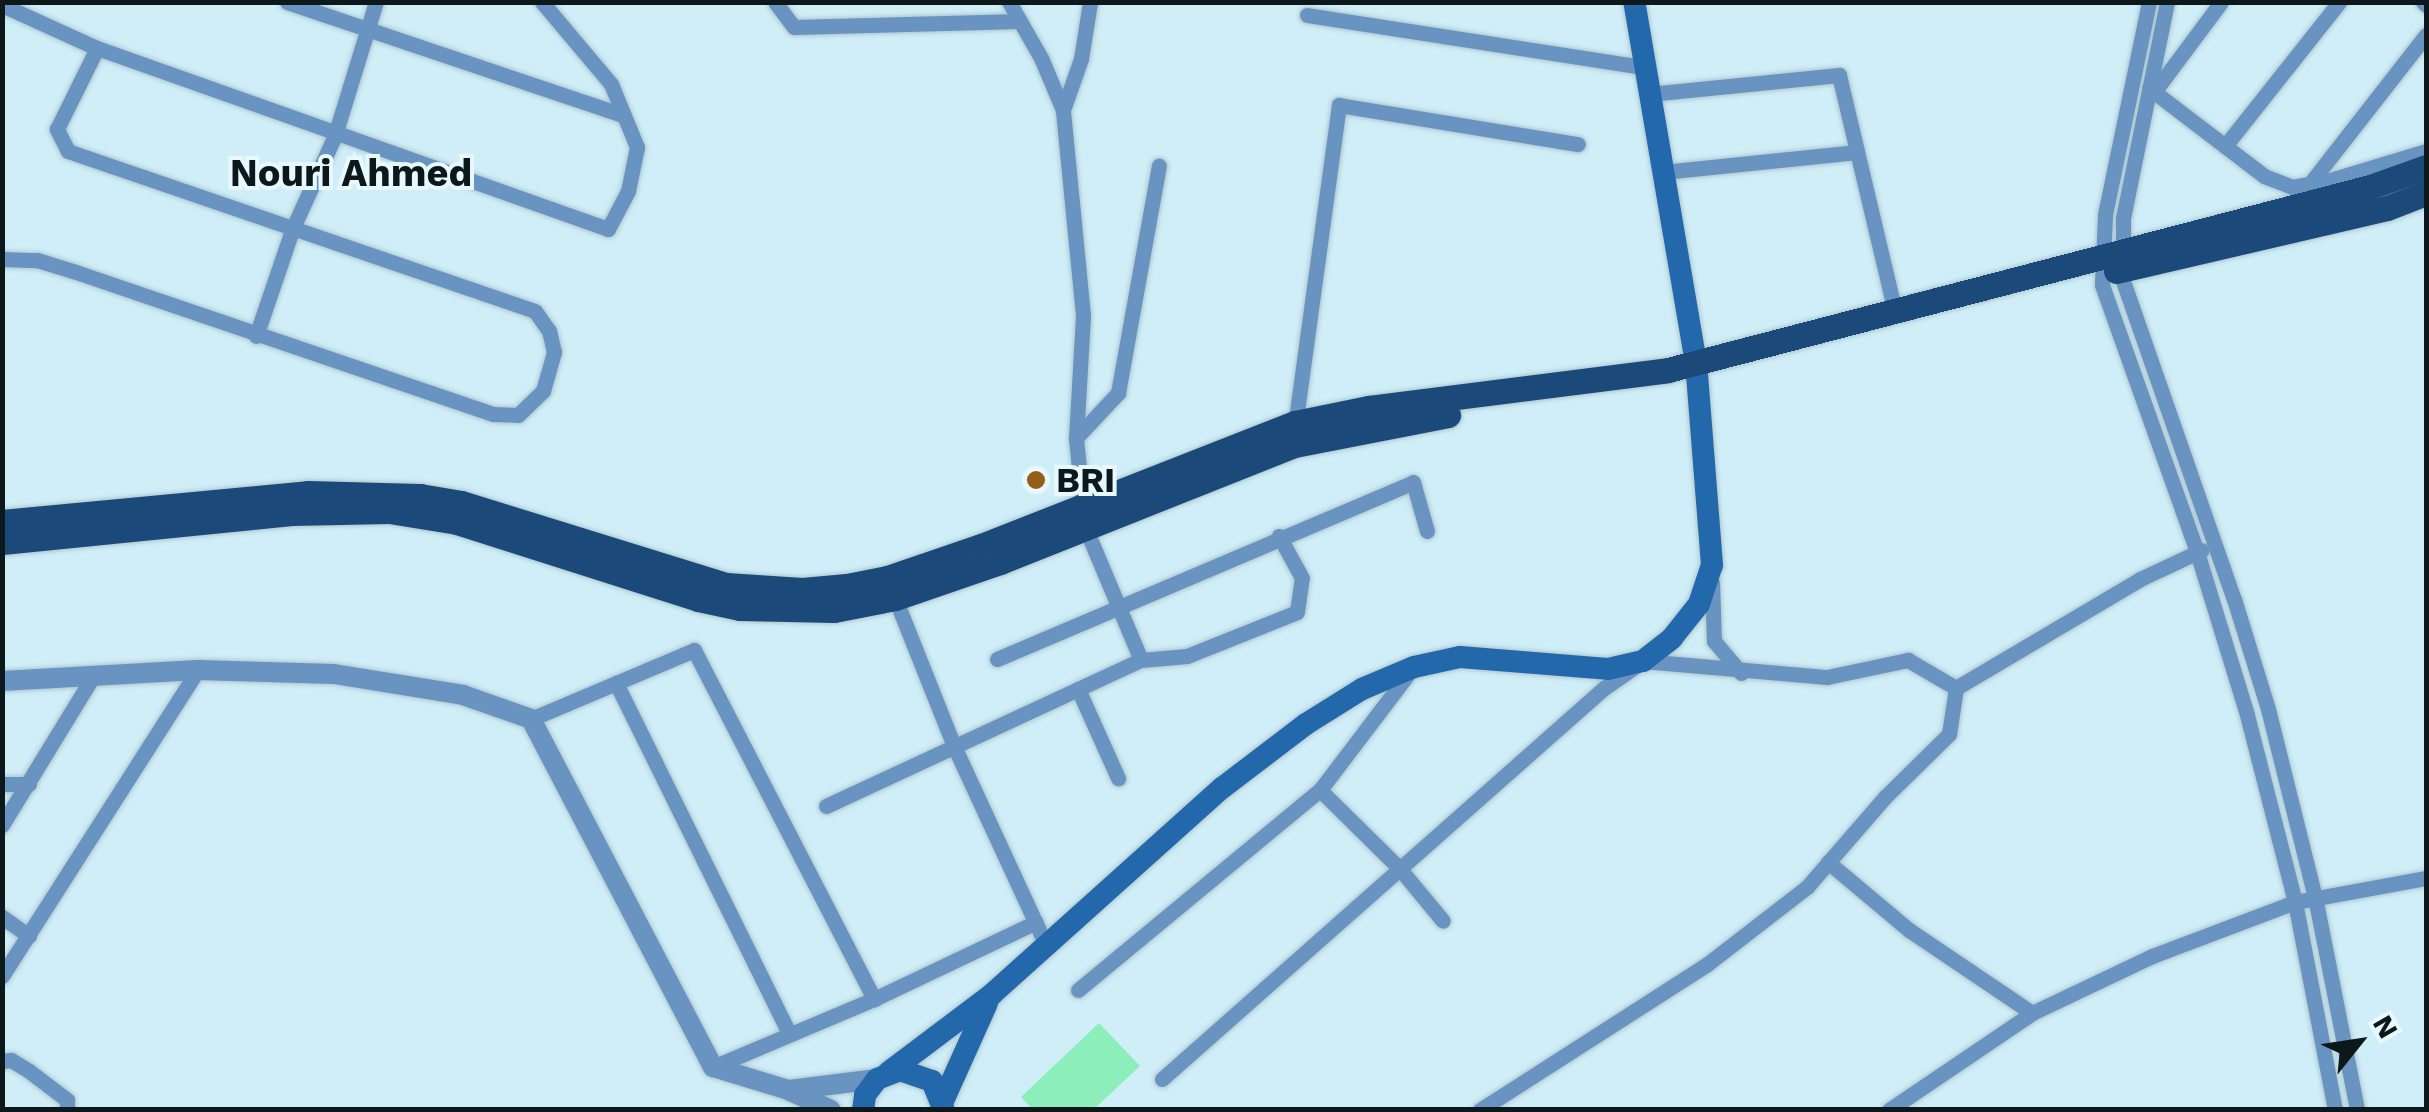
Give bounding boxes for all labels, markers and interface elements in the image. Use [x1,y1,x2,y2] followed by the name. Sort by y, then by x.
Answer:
[229,151,473,197] district label: Nouri Ahmed
[1056,459,1115,501] place label: BRI
[1025,469,1047,491] marker: BRI
[2309,992,2409,1092] north arrow
[2366,1010,2405,1044] text: N

